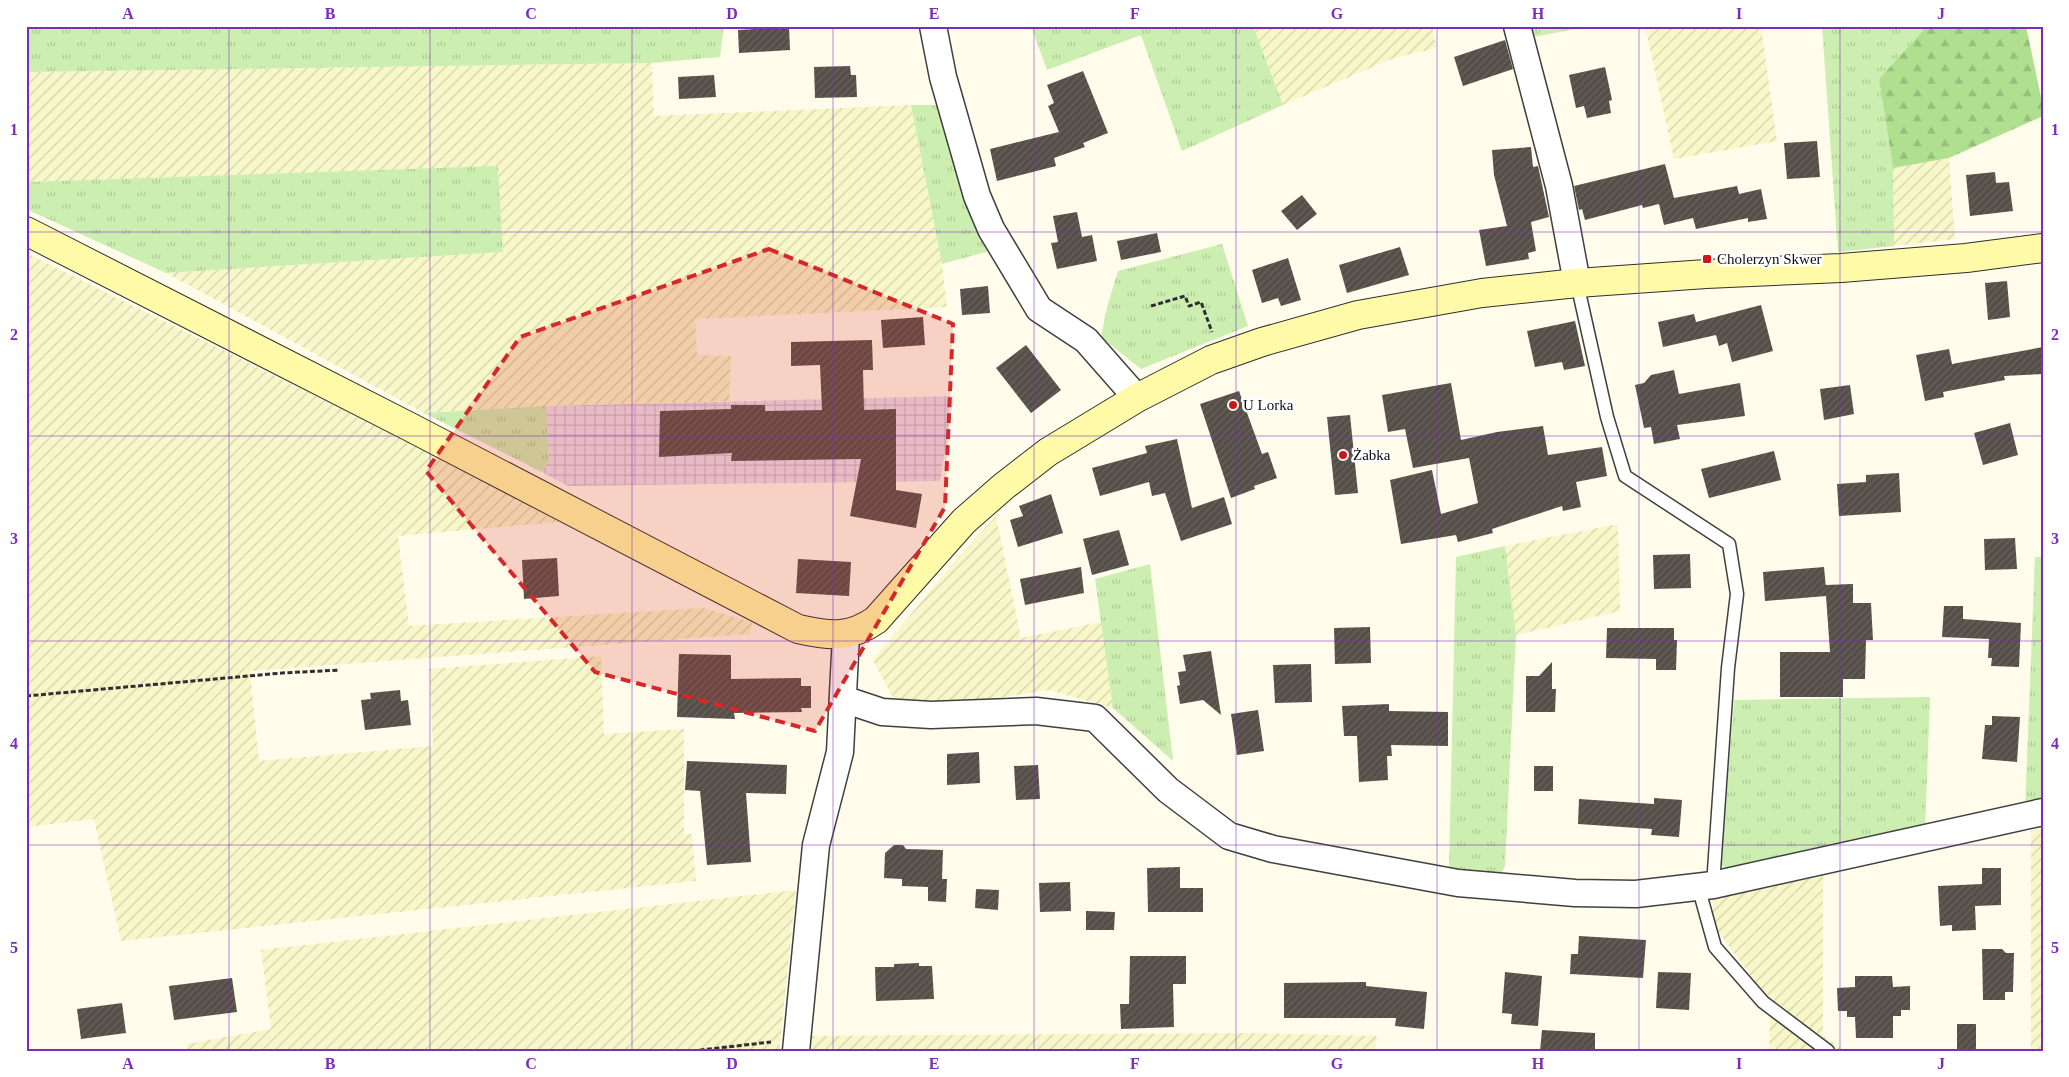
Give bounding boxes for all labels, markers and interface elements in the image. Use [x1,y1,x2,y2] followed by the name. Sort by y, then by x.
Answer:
[122,5,134,22] text: A
[325,5,336,22] text: B
[525,5,537,22] text: C
[726,5,738,22] text: D
[929,5,939,22] text: E
[1130,5,1140,22] text: F
[1331,5,1344,22] text: G
[1532,5,1545,22] text: H
[1736,5,1742,22] text: I
[1937,5,1945,22] text: J
[10,121,18,138] text: 1
[2051,121,2059,138] text: 1
[1717,251,1822,267] place label: Cholerzyn Skwer
[1701,253,1713,265] marker: Cholerzyn Skwer
[10,326,18,343] text: 2
[2051,326,2059,343] text: 2
[1243,397,1294,413] place label: U Lorka
[1227,399,1239,411] marker: U Lorka
[1353,447,1391,463] place label: Żabka
[1337,449,1349,461] marker: Żabka
[10,530,18,547] text: 3
[2051,530,2059,547] text: 3
[10,735,18,752] text: 4
[2051,735,2059,752] text: 4
[10,939,18,956] text: 5
[2051,939,2059,956] text: 5
[122,1055,134,1072] text: A
[325,1055,336,1072] text: B
[525,1055,537,1072] text: C
[726,1055,738,1072] text: D
[929,1055,939,1072] text: E
[1130,1055,1140,1072] text: F
[1331,1055,1344,1072] text: G
[1532,1055,1545,1072] text: H
[1736,1055,1742,1072] text: I
[1937,1055,1945,1072] text: J

